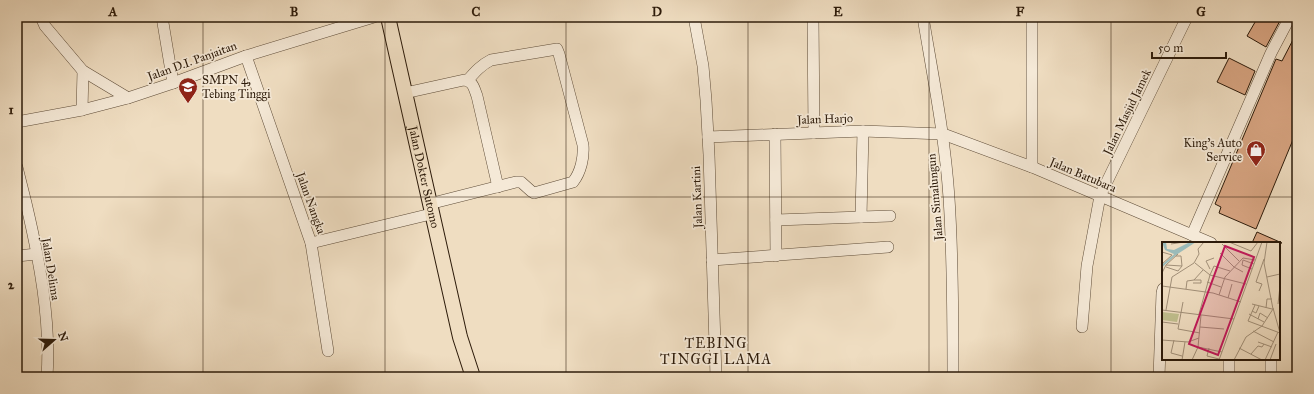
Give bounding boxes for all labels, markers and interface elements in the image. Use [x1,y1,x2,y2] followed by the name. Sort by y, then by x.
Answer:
[108,4,118,20] text: A
[290,4,299,20] text: B
[472,4,481,20] text: C
[652,4,662,20] text: D
[833,4,843,20] text: E
[1016,4,1025,20] text: F
[1196,4,1206,20] text: G
[1152,34,1226,60] scale bar
[143,38,239,85] street label: Jalan D.I. Panjaitan
[1158,41,1183,55] text: 50 m
[1099,66,1155,159] street label: Jalan Masjid Jamek
[202,73,271,102] place label: SMPN 4, Tebing Tinggi
[177,76,199,104] school or university icon: SMPN 4, Tebing Tinggi
[8,102,14,118] text: 1
[795,111,853,128] street label: Jalan Harjo
[404,123,442,229] street label: Jalan Dokter Sutomo
[1183,136,1242,164] place label: King's Auto Service
[1245,139,1267,167] shop icon: King's Auto Service
[924,152,947,243] street label: Jalan Simalungun
[1045,154,1119,197] street label: Jalan Batubara
[689,165,706,230] street label: Jalan Kartini
[292,168,329,237] street label: Jalan Nangka
[38,235,63,302] street label: Jalan Delima
[1162,242,1280,360] inset map
[8,277,15,293] text: 2
[34,320,74,360] north arrow
[55,330,71,344] text: N
[660,335,772,368] district label: TEBING TINGGI LAMA

